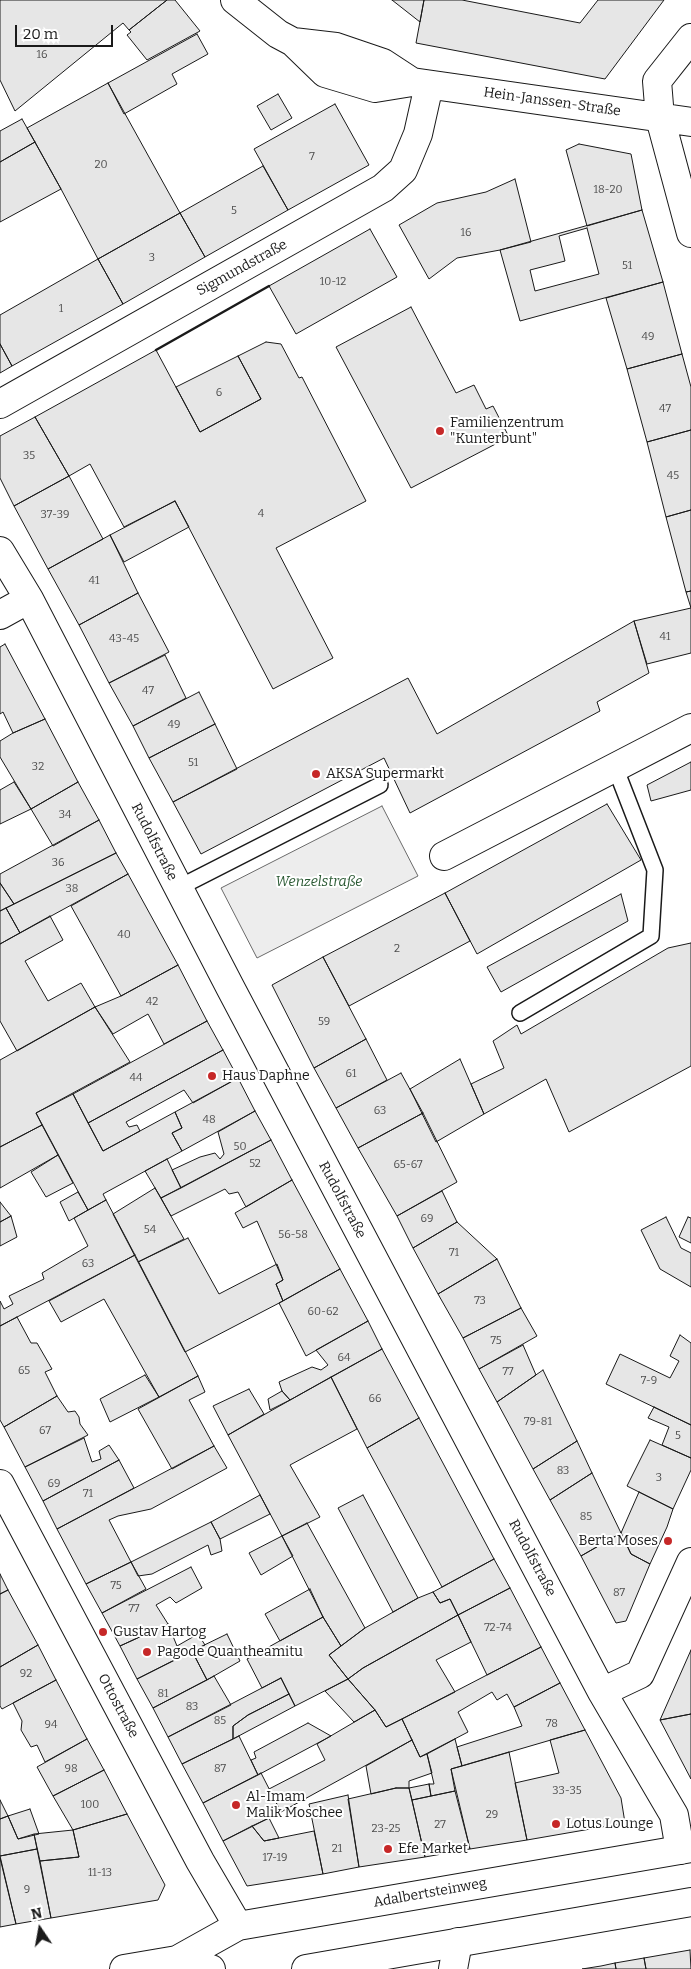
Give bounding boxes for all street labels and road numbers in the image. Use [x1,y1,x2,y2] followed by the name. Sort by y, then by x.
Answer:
[482,84,622,120] street label: Hein-Janssen-Straße
[194,236,290,300] street label: Sigmundstraße
[127,800,181,884] street label: Rudolfstraße
[315,1159,369,1241] street label: Rudolfstraße
[505,1517,559,1599] street label: Rudolfstraße
[94,1671,142,1741] street label: Ottostraße
[372,1875,488,1911] street label: Adalbertsteinweg

